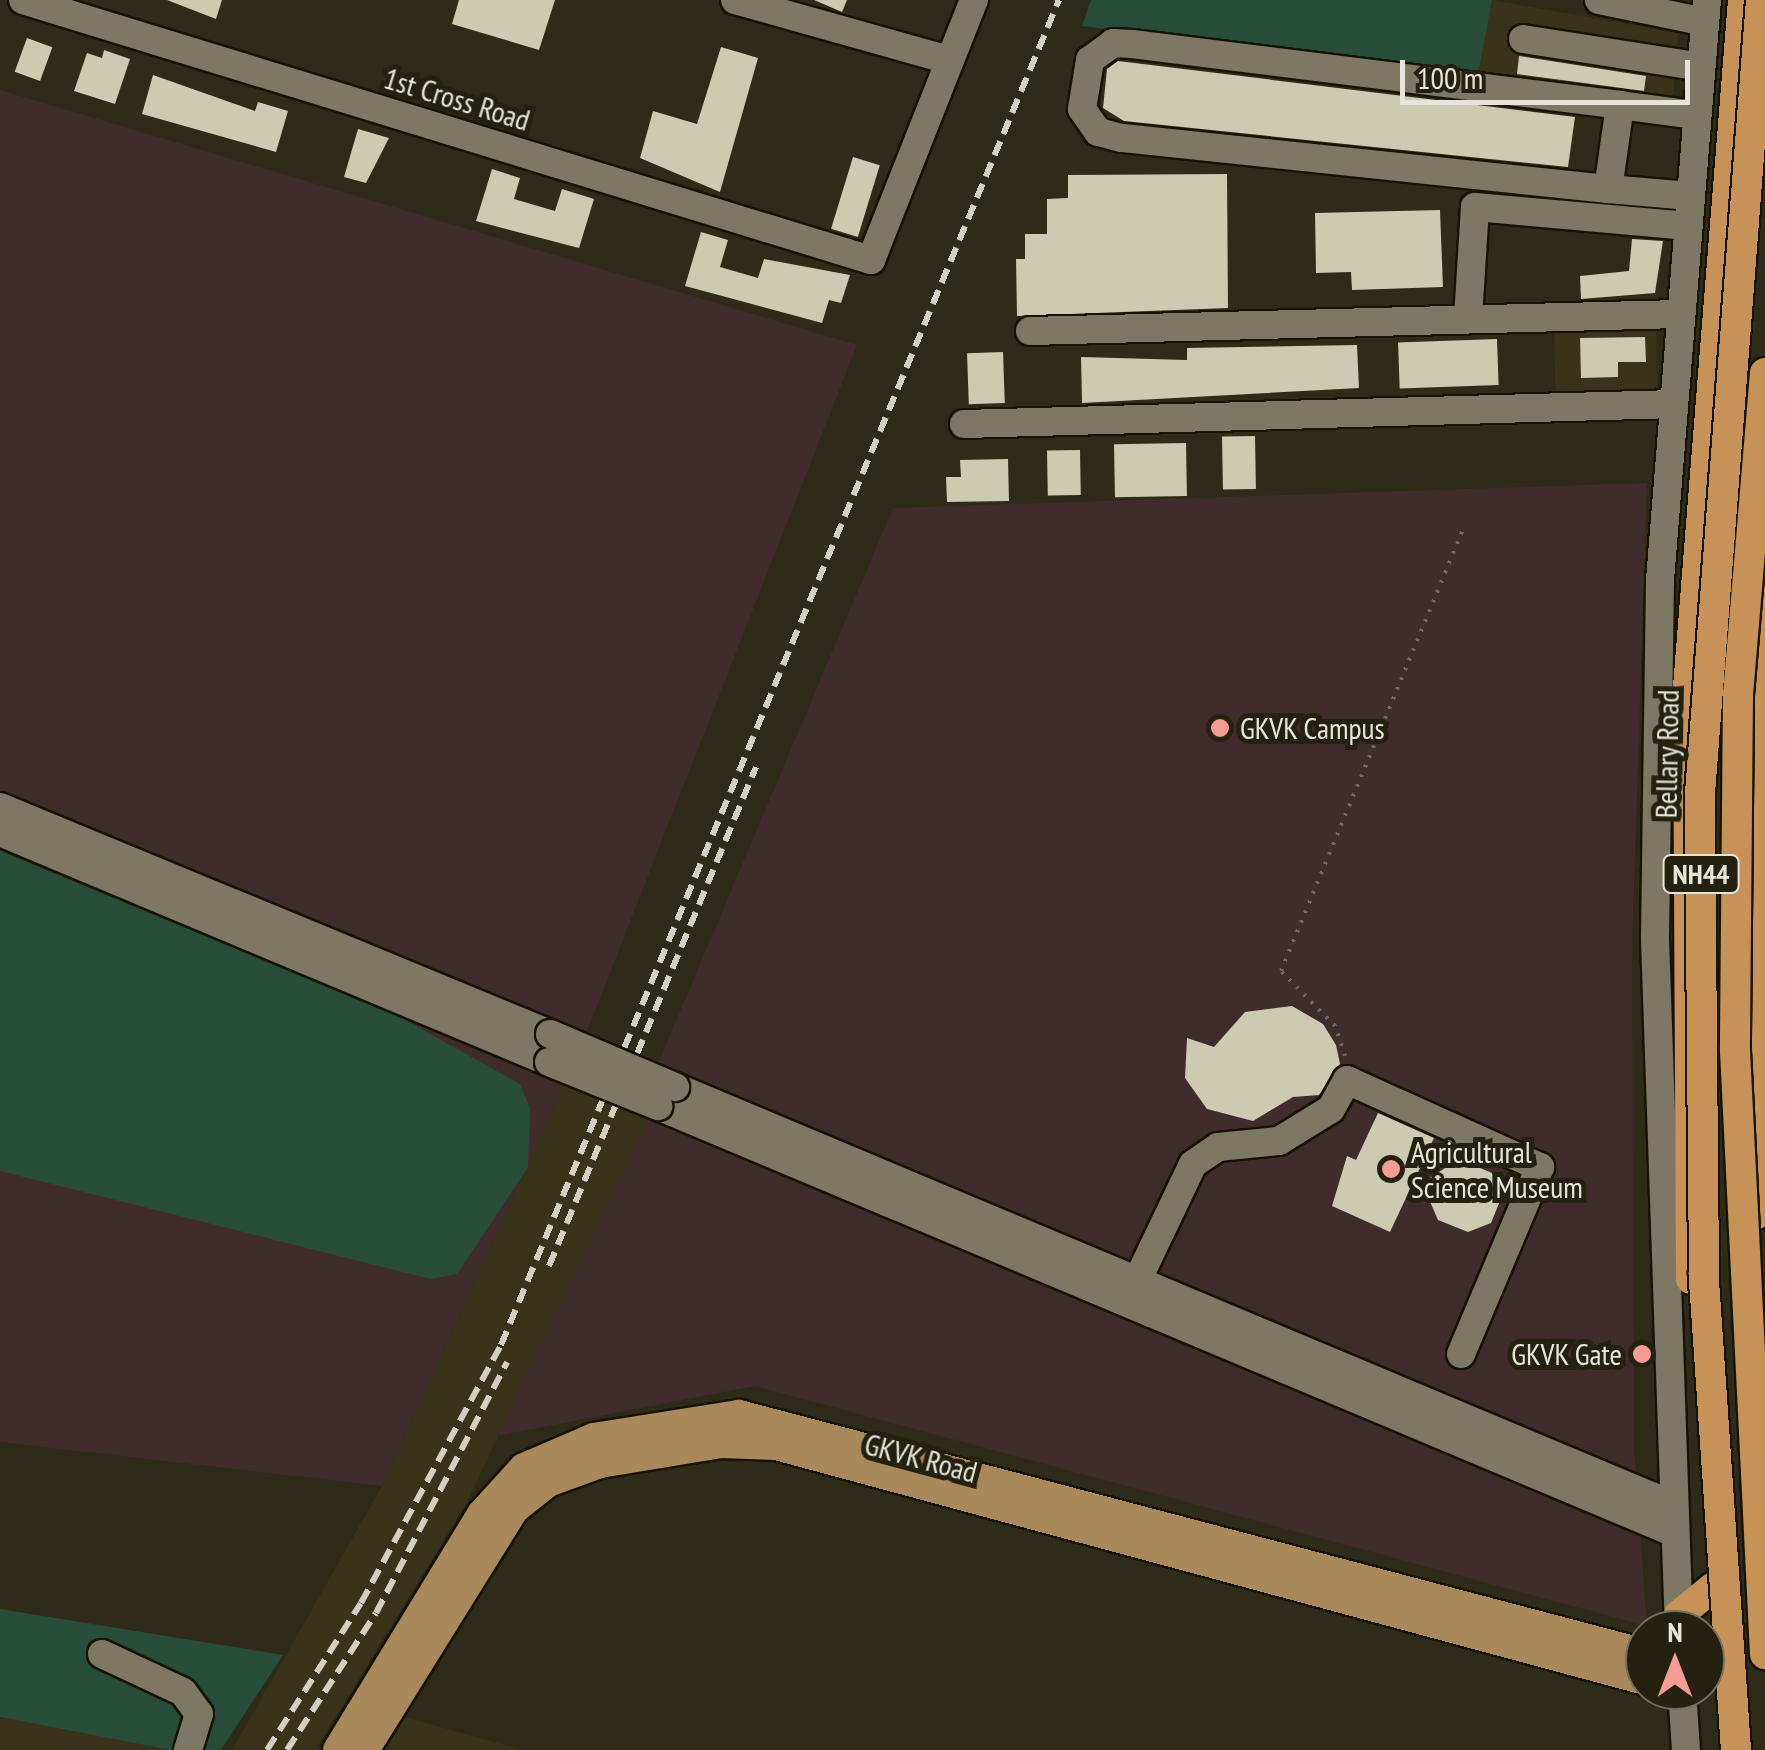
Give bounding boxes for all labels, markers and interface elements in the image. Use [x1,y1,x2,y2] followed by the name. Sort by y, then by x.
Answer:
[1405,40,1695,102] scale bar
[1417,58,1483,97] text: 100 m
[380,60,534,138] street label: 1st Cross Road
[1648,689,1686,819] street label: Bellary Road
[1240,710,1385,746] place label: GKVK Campus
[1209,717,1231,739] marker: GKVK Campus
[1661,851,1741,897] road number: NH44
[1411,1134,1583,1204] place label: Agricultural Science Museum
[1380,1158,1402,1180] marker: Agricultural Science Museum
[1511,1336,1622,1372] place label: GKVK Gate
[1631,1343,1653,1365] marker: GKVK Gate
[861,1426,981,1490] street label: GKVK Road
[1625,1610,1725,1710] north arrow
[1667,1613,1683,1650] text: N

